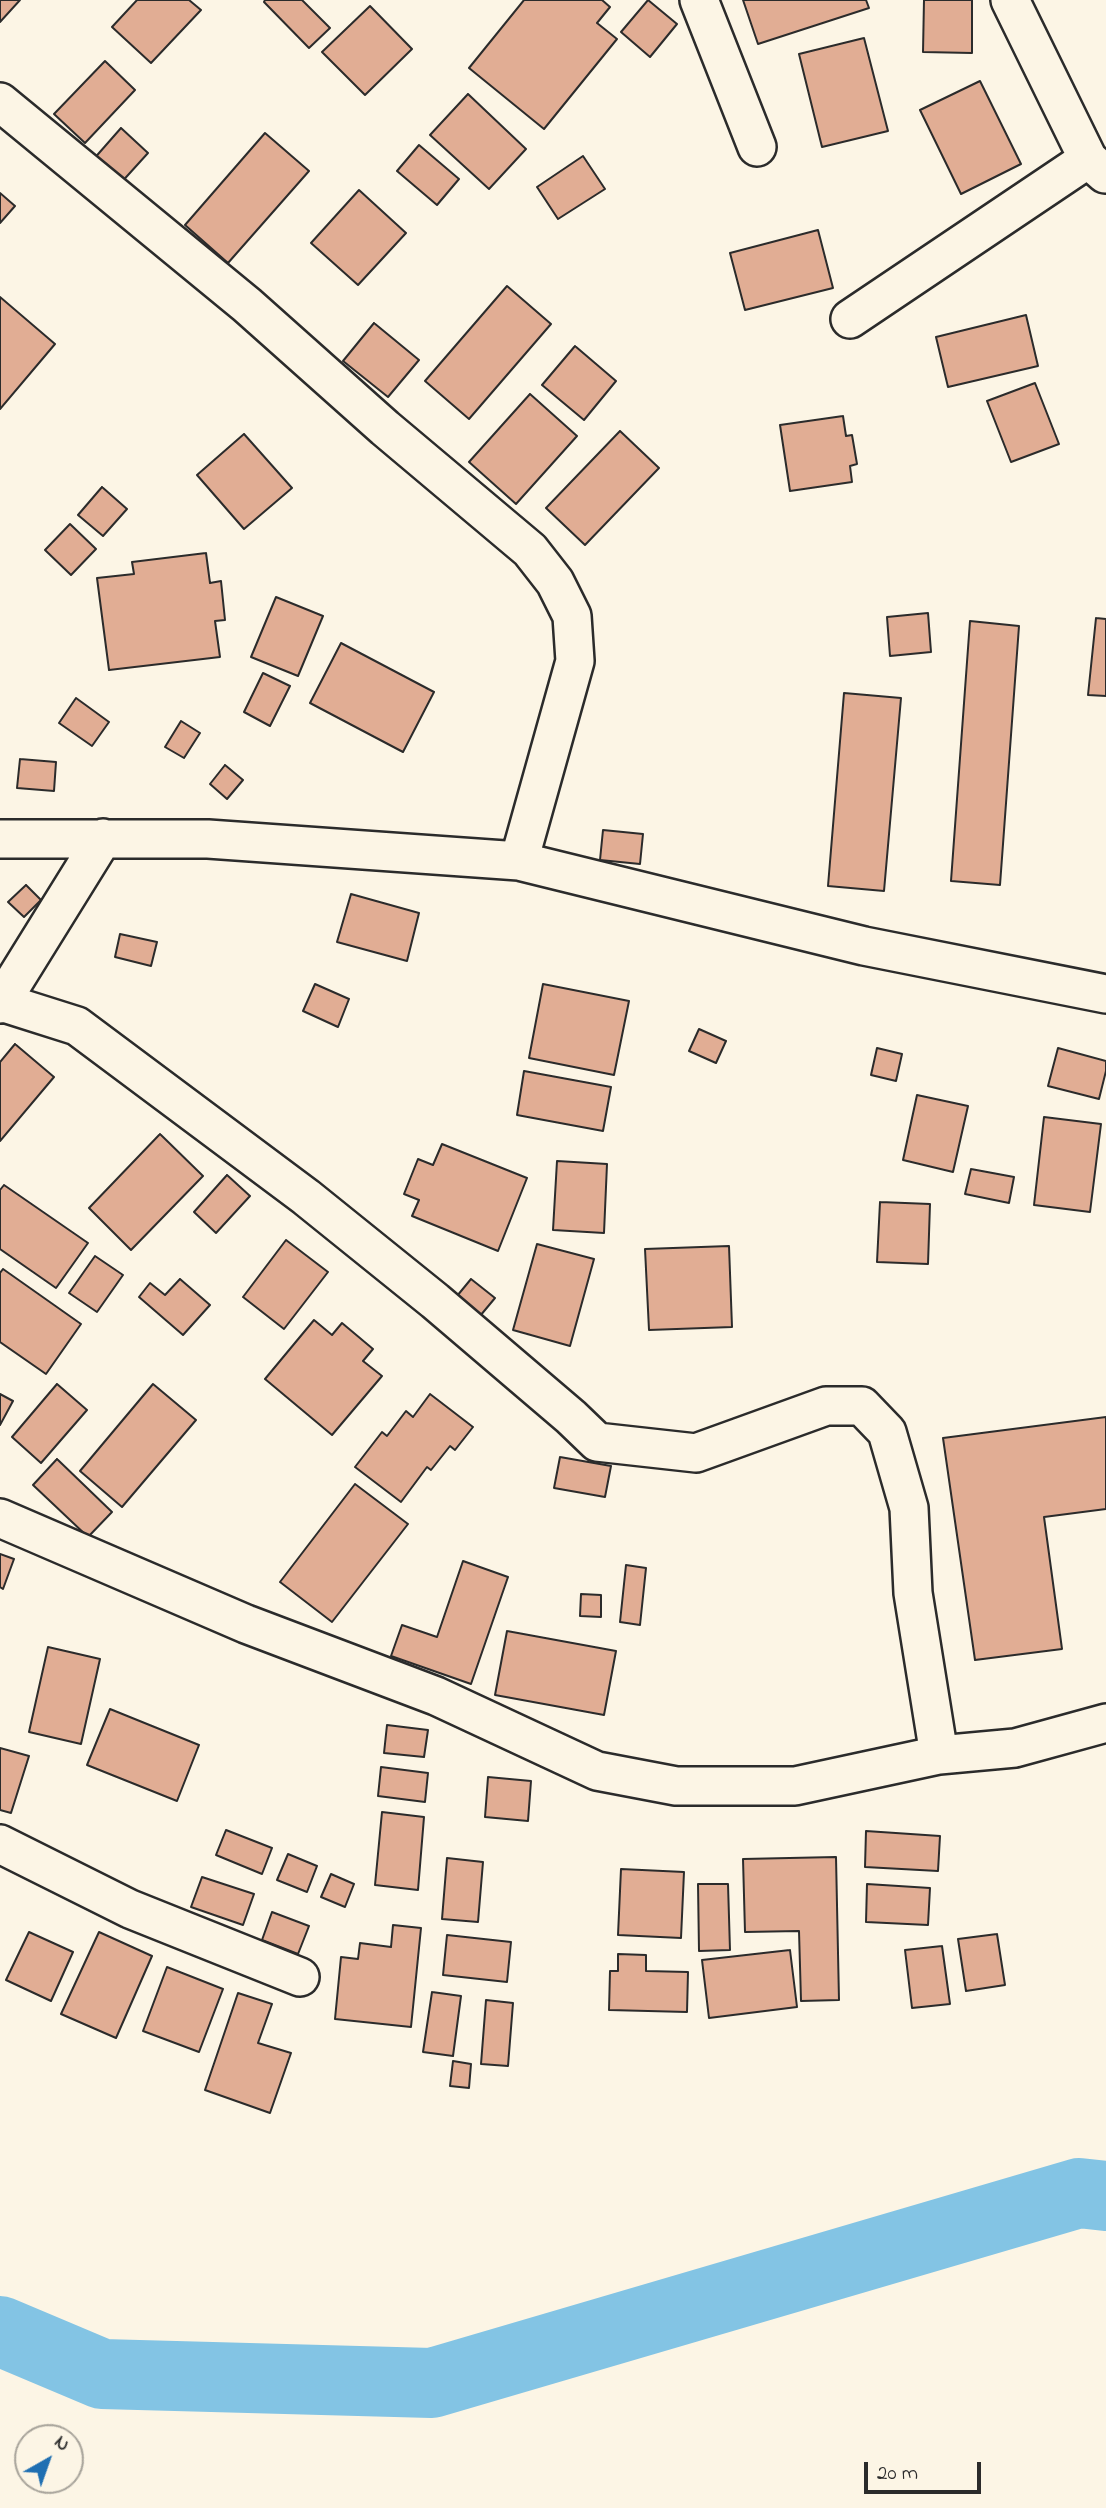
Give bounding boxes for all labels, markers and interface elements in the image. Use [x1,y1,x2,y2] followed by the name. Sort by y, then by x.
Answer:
[14,2424,84,2494] north arrow
[48,2430,75,2459] text: N
[868,2448,985,2492] scale bar
[877,2459,918,2489] text: 20 m

